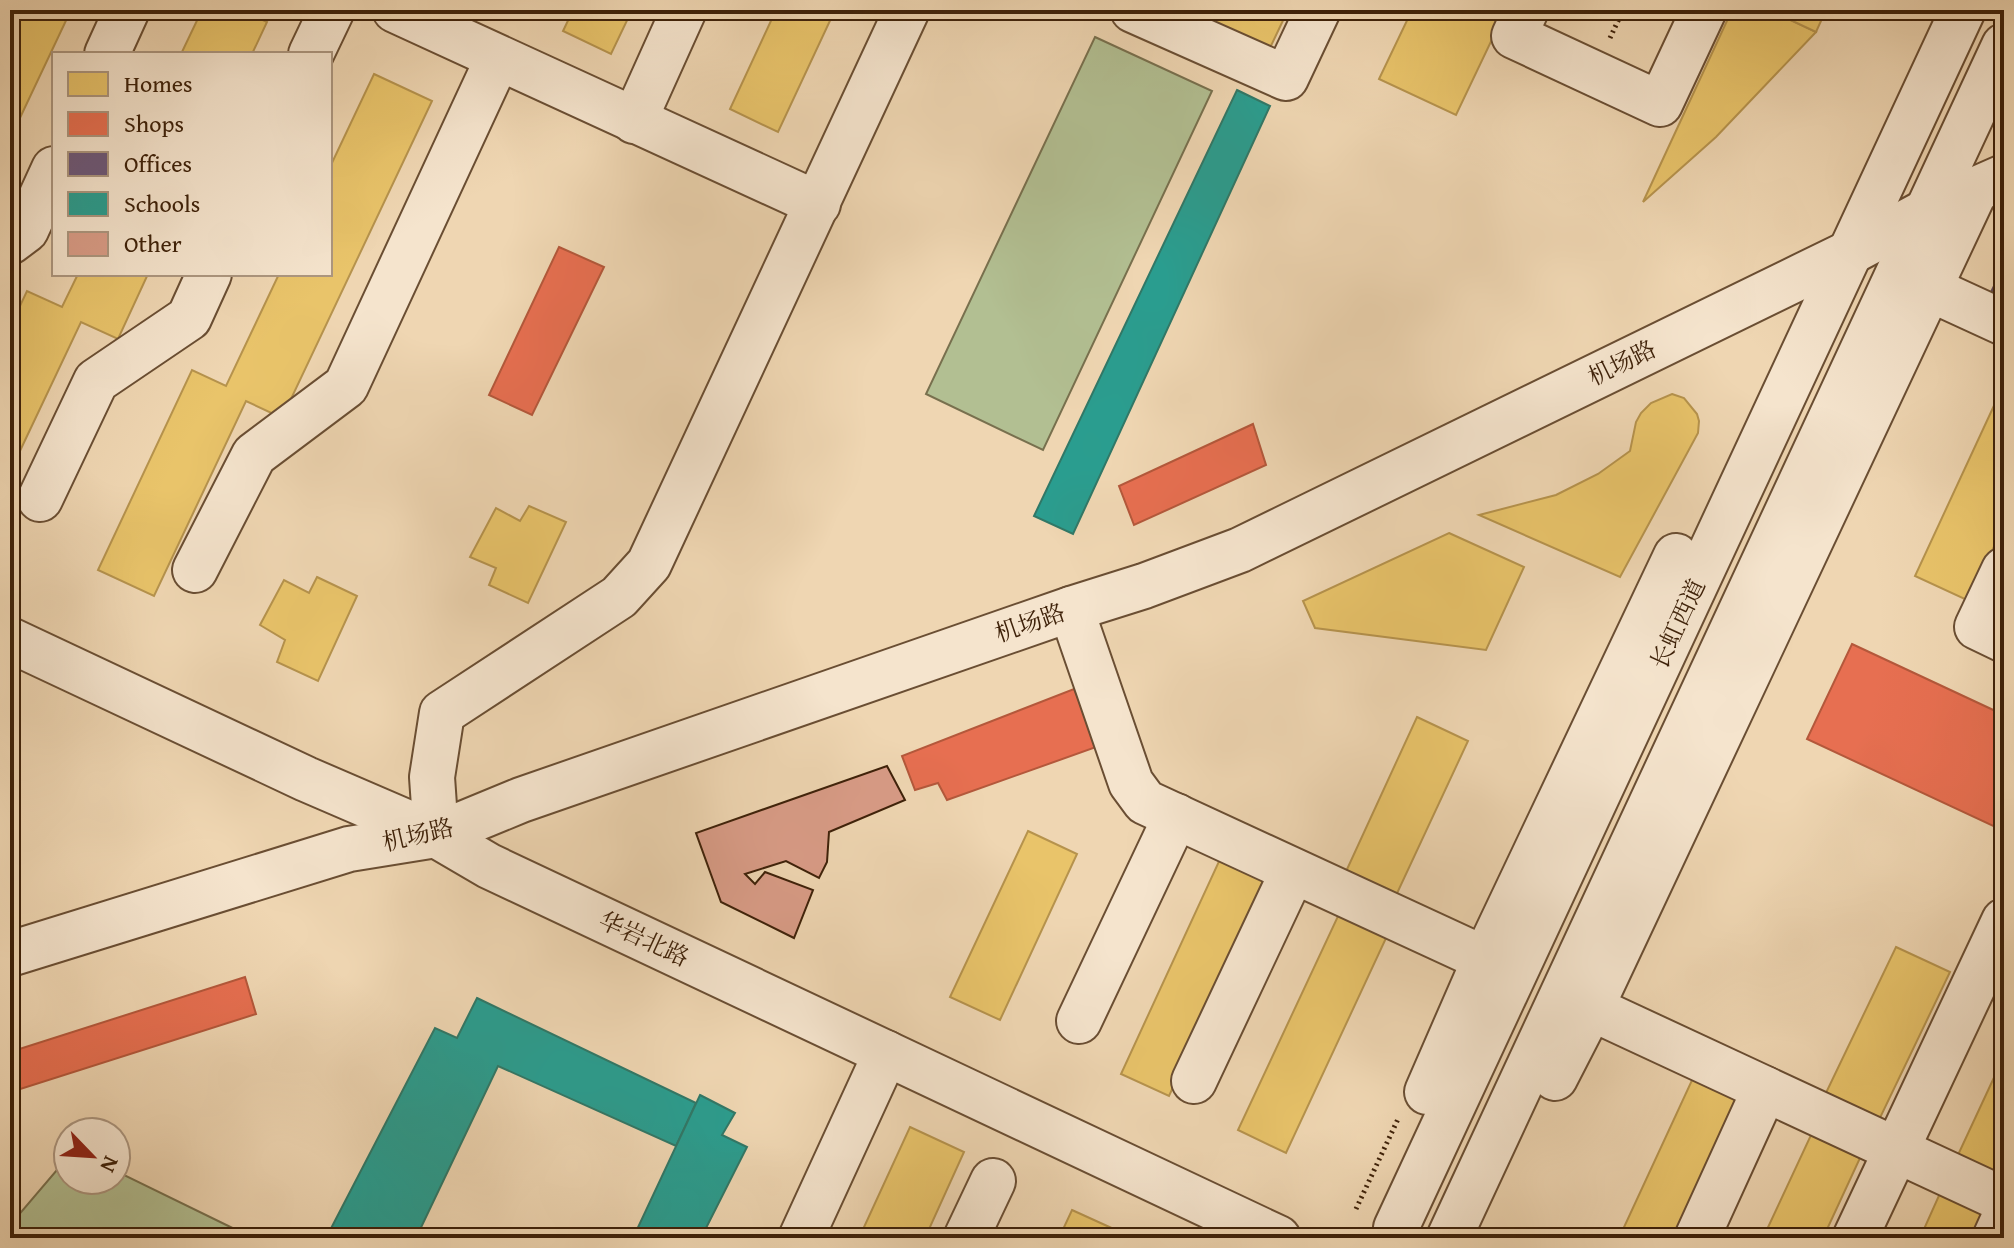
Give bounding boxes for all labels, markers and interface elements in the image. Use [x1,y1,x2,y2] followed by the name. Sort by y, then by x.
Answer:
[52,52,332,276] legend
[124,66,193,101] text: Homes
[124,106,184,141] text: Shops
[124,146,192,181] text: Offices
[124,186,200,221] text: Schools
[124,226,182,261] text: Other
[1582,331,1662,394] street label: 机场路
[1641,573,1714,675] street label: 长虹西道
[990,594,1070,651] street label: 机场路
[379,809,457,860] street label: 机场路
[593,902,695,975] street label: 华岩北路
[52,1116,132,1196] north arrow
[92,1151,128,1178] text: N

